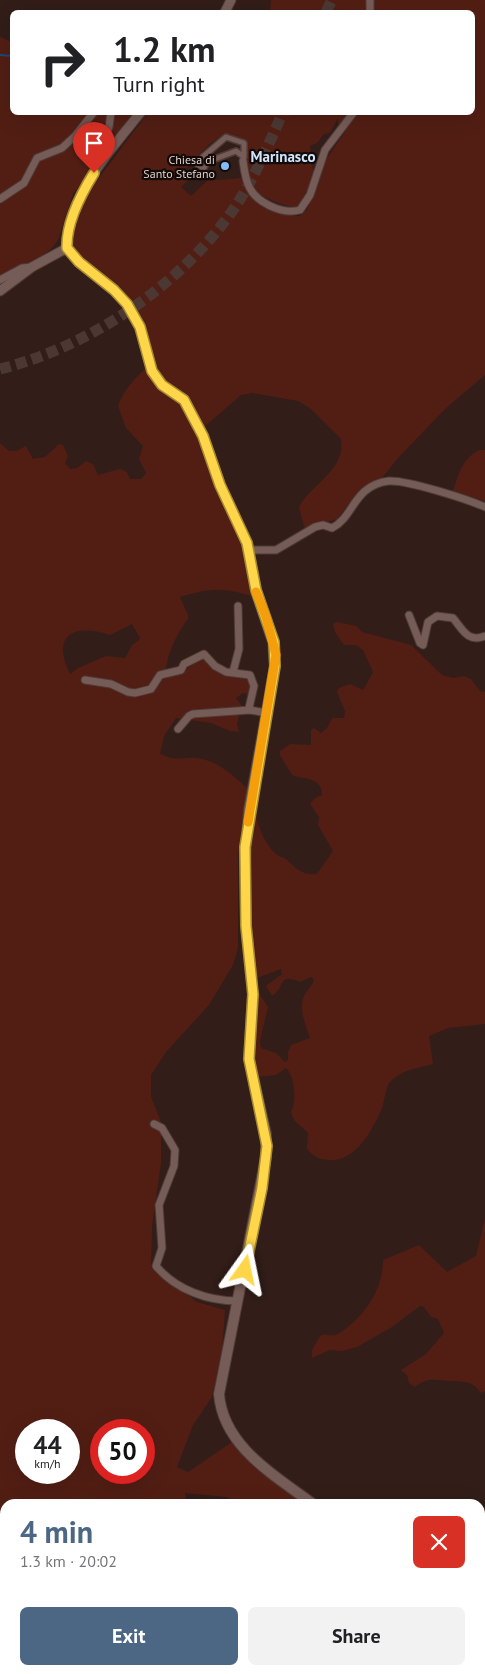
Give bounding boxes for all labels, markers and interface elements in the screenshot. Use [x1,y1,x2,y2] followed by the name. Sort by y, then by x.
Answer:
[113,26,216,72] text: 1.2 km
[30,30,95,95] icon: right
[113,70,205,98] text: Turn right
[73,122,115,173] pin
[80,129,108,157] icon: arrive
[251,147,315,166] district label: Marinasco
[143,152,215,181] place label: Chiesa di Santo Stefano
[219,160,231,172] marker: Chiesa di Santo Stefano
[218,1243,270,1295] position arrow
[90,1419,155,1484] speed limit sign: 50
[33,1429,62,1461] text: 44
[34,1456,61,1471] text: km/h
[20,1512,93,1551] text: 4 min
[413,1516,465,1568] button: close
[20,1551,117,1571] text: 1.3 km · 20:02
[20,1607,238,1665] button: Exit
[248,1607,465,1665] button: Share

